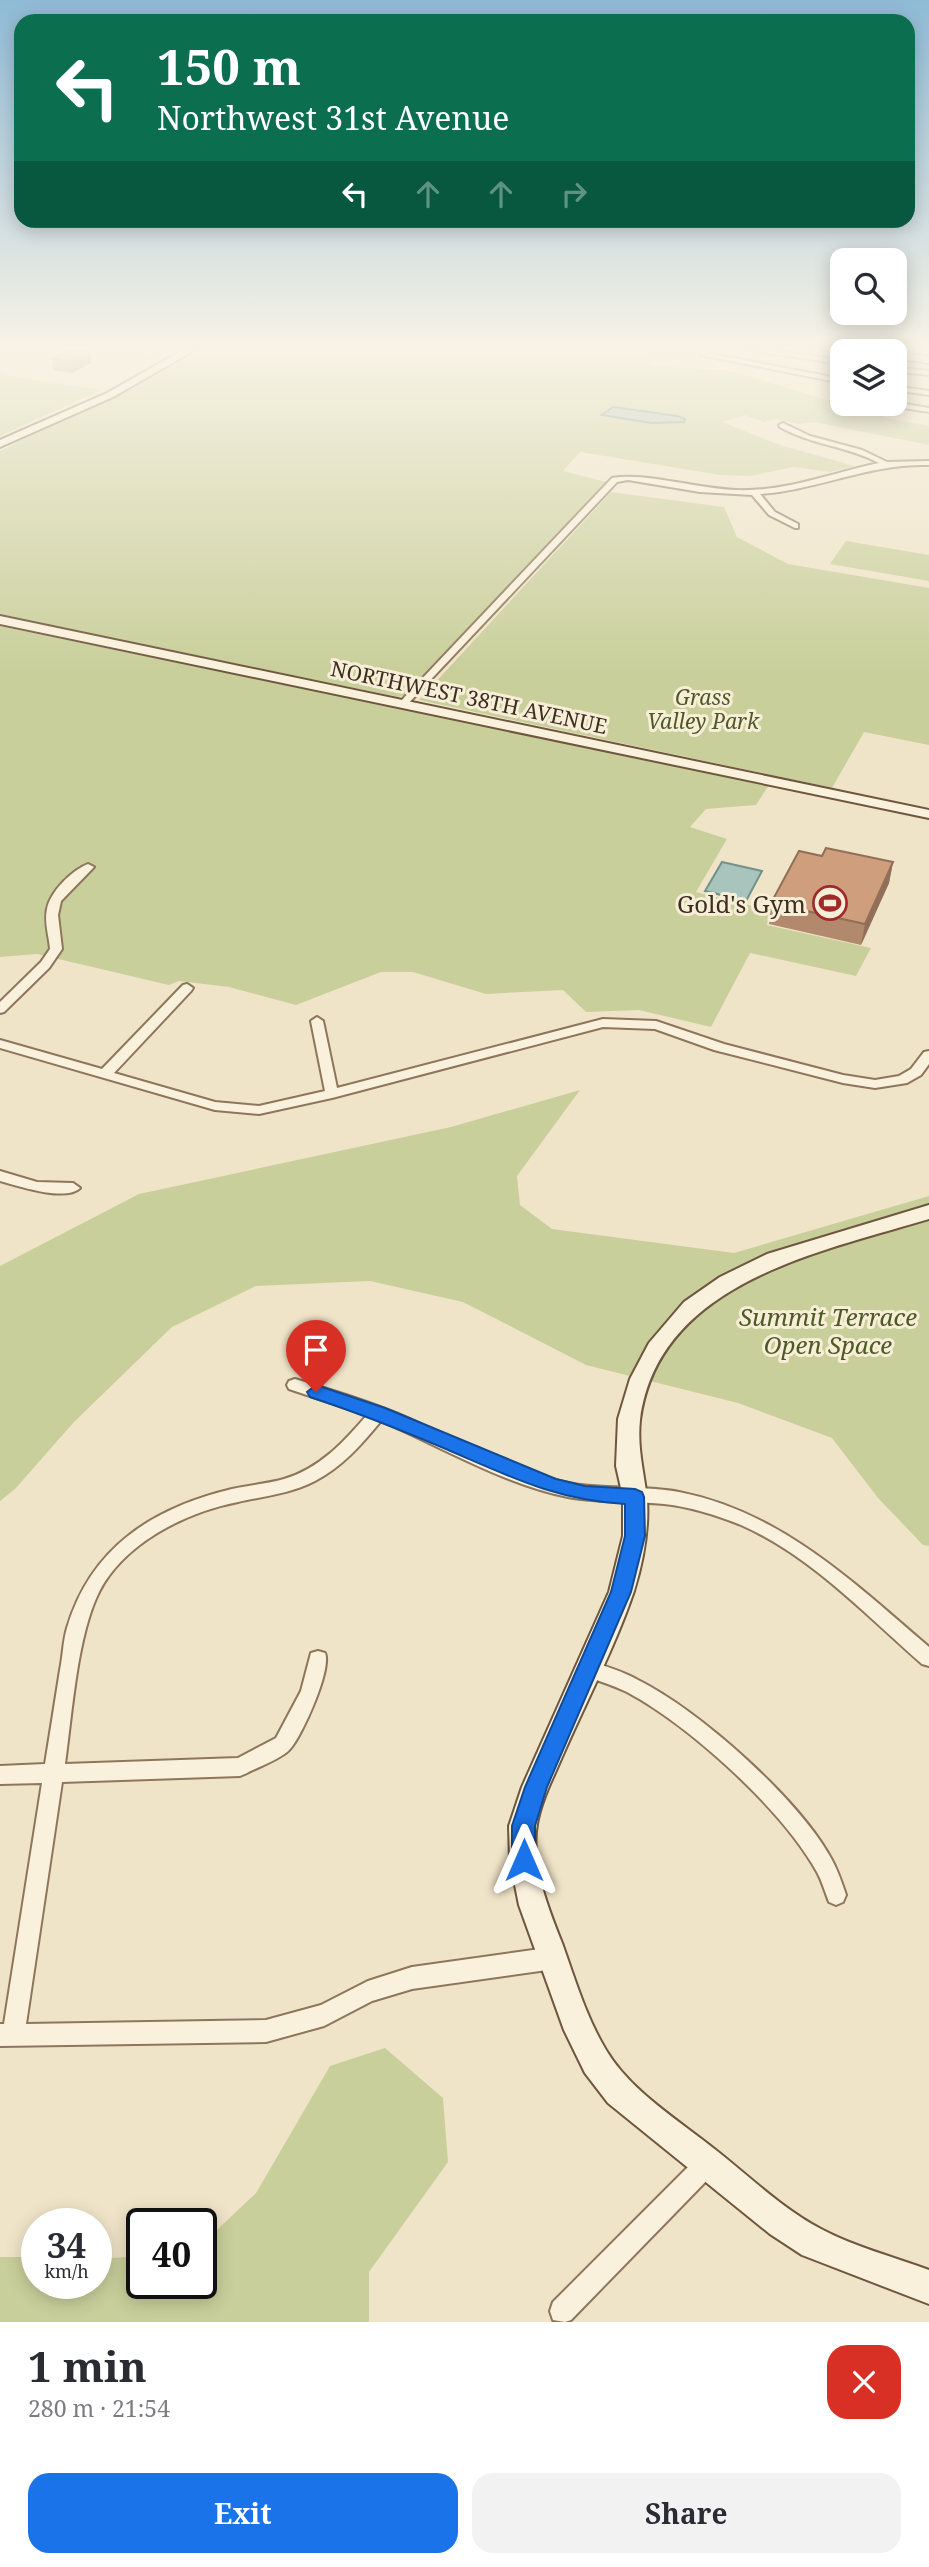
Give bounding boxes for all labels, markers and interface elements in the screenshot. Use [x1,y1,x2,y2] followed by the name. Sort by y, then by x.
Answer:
[157,33,301,99] text: 150 m
[42,42,133,133] icon: left
[157,96,509,139] text: Northwest 31st Avenue
[336,175,374,213] icon: left
[409,175,447,213] icon: ahead
[482,175,520,213] icon: ahead
[555,175,593,213] icon: right
[830,248,907,416] map controls
[830,248,907,325] button: search
[830,339,907,416] button: layers
[328,654,610,740] street label: NORTHWEST 38TH AVENUE
[647,683,760,735] park label: Grass Valley Park
[811,884,849,922] sports icon: Gold's Gym
[677,887,806,920] place label: Gold's Gym
[739,1300,917,1361] park label: Summit Terrace Open Space
[286,1320,346,1392] pin
[297,1331,335,1369] icon: arrive
[487,1823,561,1897] position arrow
[126,2208,217,2299] speed limit sign: 40
[47,2221,86,2268] text: 34
[44,2259,89,2283] text: km/h
[28,2337,147,2394] text: 1 min
[827,2345,901,2419] button: close
[28,2392,170,2424] text: 280 m · 21:54
[28,2473,458,2553] button: Exit
[472,2473,901,2553] button: Share

